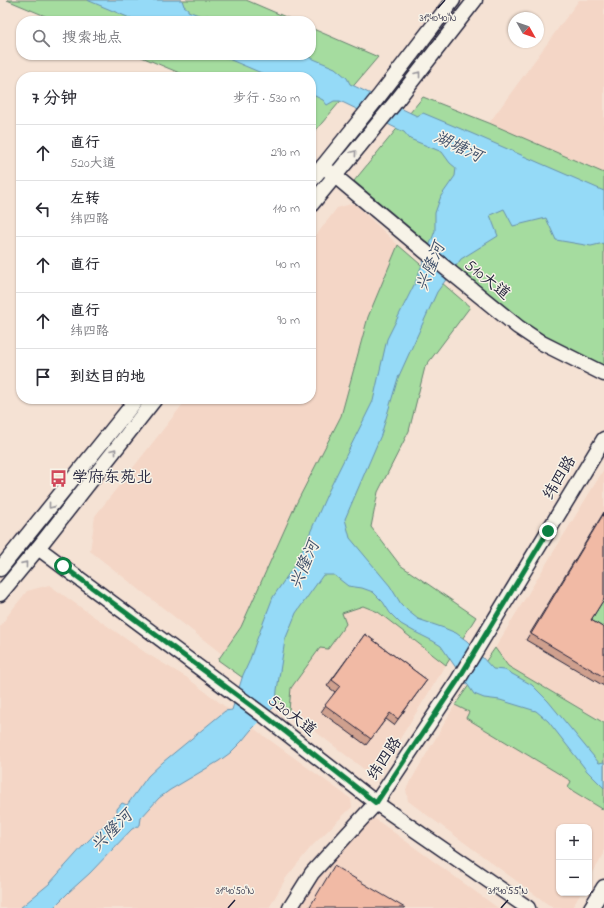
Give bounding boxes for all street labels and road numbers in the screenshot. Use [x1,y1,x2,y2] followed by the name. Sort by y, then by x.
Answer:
[459,254,515,306] street label: 510大道
[537,451,583,505] street label: 纬四路
[263,689,321,743] street label: 520大道
[362,732,408,786] street label: 纬四路

